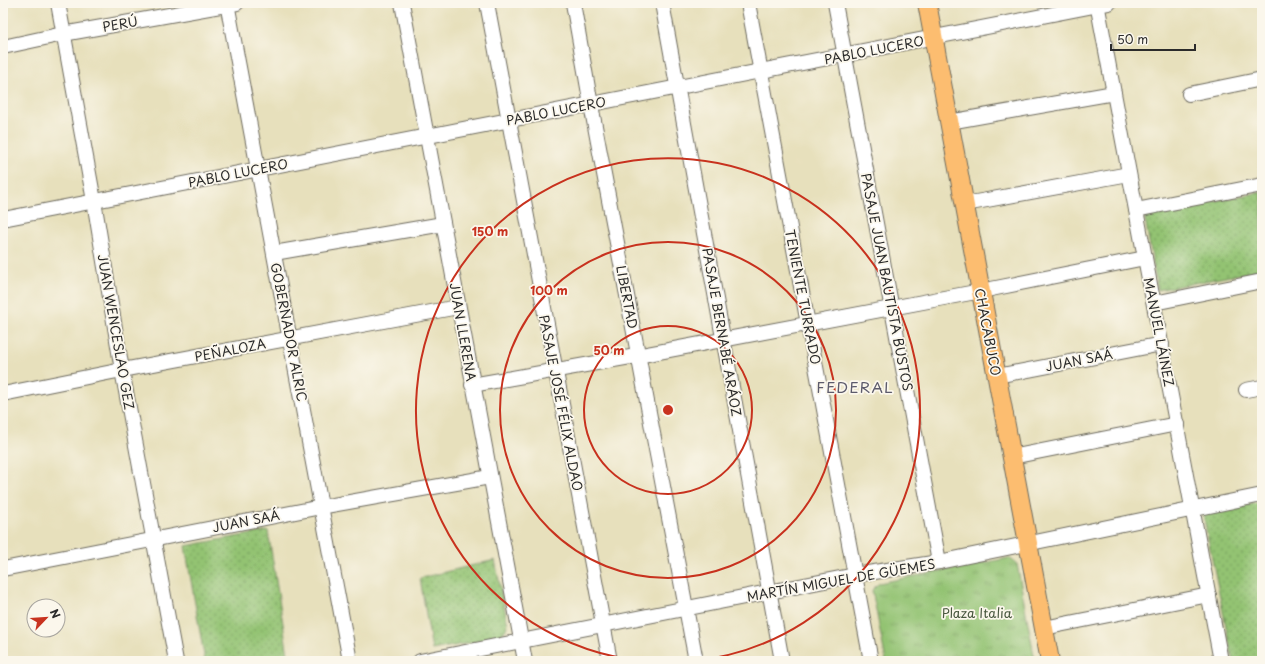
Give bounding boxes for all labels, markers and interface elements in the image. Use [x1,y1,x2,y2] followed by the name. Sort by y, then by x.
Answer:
[101,11,139,36] street label: PERÚ
[1111,26,1195,52] scale bar
[1117,30,1148,48] text: 50 m
[822,31,925,68] street label: PABLO LUCERO
[504,92,607,129] street label: PABLO LUCERO
[186,154,289,191] street label: PABLO LUCERO
[857,171,918,393] street label: PASAJE JUAN BAUTISTA BUSTOS
[472,222,508,240] text: 150 m
[781,228,826,366] street label: TENIENTE TURRADO
[698,246,747,418] street label: PASAJE BERNABÉ ARÁOZ
[93,253,140,411] street label: JUAN WENCESLAO GEZ
[267,261,312,403] street label: GOBERNADOR ALRIC
[612,264,643,330] street label: LIBERTAD
[1140,276,1179,388] street label: MANUEL LÁINEZ
[445,281,482,383] street label: JUAN LLERENA
[530,281,568,299] text: 100 m
[971,286,1006,377] street label: CHACABUCO
[535,313,588,493] street label: PASAJE JOSÉ FÉLIX ALDAO
[193,333,267,366] street label: PEÑALOZA
[593,341,625,359] text: 50 m
[1044,344,1114,375] street label: JUAN SAÁ
[816,375,894,398] district label: FEDERAL
[661,403,675,417] centre of rings
[211,505,281,536] street label: JUAN SAÁ
[745,554,937,605] street label: MARTÍN MIGUEL DE GÜEMES
[26,598,66,638] north arrow
[942,603,1013,622] park label: Plaza Italia
[46,606,65,621] text: N

